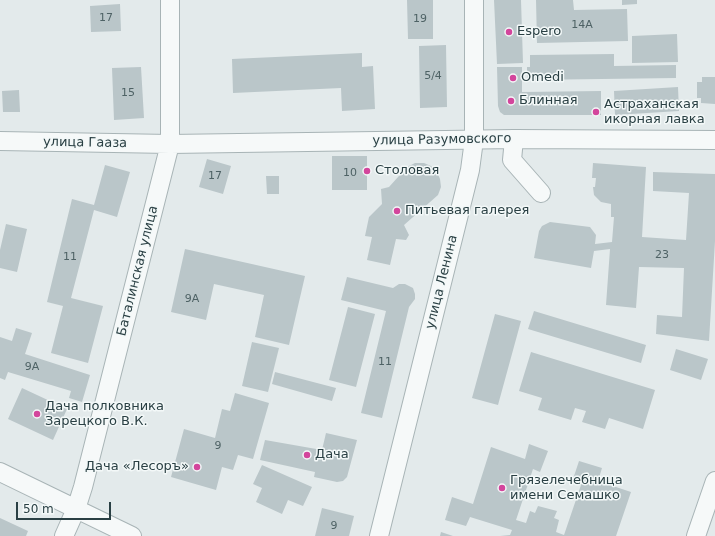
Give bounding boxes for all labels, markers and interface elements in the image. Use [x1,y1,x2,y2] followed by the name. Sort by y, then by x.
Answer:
[99,11,113,25] house number: 17
[413,12,427,26] house number: 19
[571,18,593,32] house number: 14А
[517,24,561,40] place label: Espero
[504,27,514,37] marker: Espero
[424,69,442,83] house number: 5/4
[521,70,564,86] place label: Omedi
[508,73,518,83] marker: Omedi
[121,86,135,100] house number: 15
[519,93,577,109] place label: Блинная
[506,96,516,106] marker: Блинная
[604,97,705,128] place label: Астраханская икорная лавка
[591,107,601,117] marker: Астраханская икорная лавка
[372,131,512,149] street label: улица Разумовского
[43,134,127,152] street label: улица Гааза
[375,163,439,179] place label: Столовая
[343,166,357,180] house number: 10
[362,166,372,176] marker: Столовая
[208,169,222,183] house number: 17
[405,203,529,219] place label: Питьевая галерея
[114,204,162,338] street label: Баталинская улица
[392,206,402,216] marker: Питьевая галерея
[423,233,461,331] street label: улица Ленина
[655,248,669,262] house number: 23
[63,250,77,264] house number: 11
[185,292,199,306] house number: 9А
[378,355,392,369] house number: 11
[25,360,39,374] house number: 9А
[45,399,164,430] place label: Дача полковника Зарецкого В.К.
[32,409,42,419] marker: Дача полковника Зарецкого В.К.
[215,439,221,453] house number: 9
[315,447,349,463] place label: Дача
[302,450,312,460] marker: Дача
[85,459,189,475] place label: Дача «Лесоръ»
[192,462,202,472] marker: Дача «Лесоръ»
[510,473,623,504] place label: Грязелечебница имени Семашко
[497,483,507,493] marker: Грязелечебница имени Семашко
[18,494,113,520] scale bar
[23,502,54,516] text: 50 m
[331,519,337,533] house number: 9

